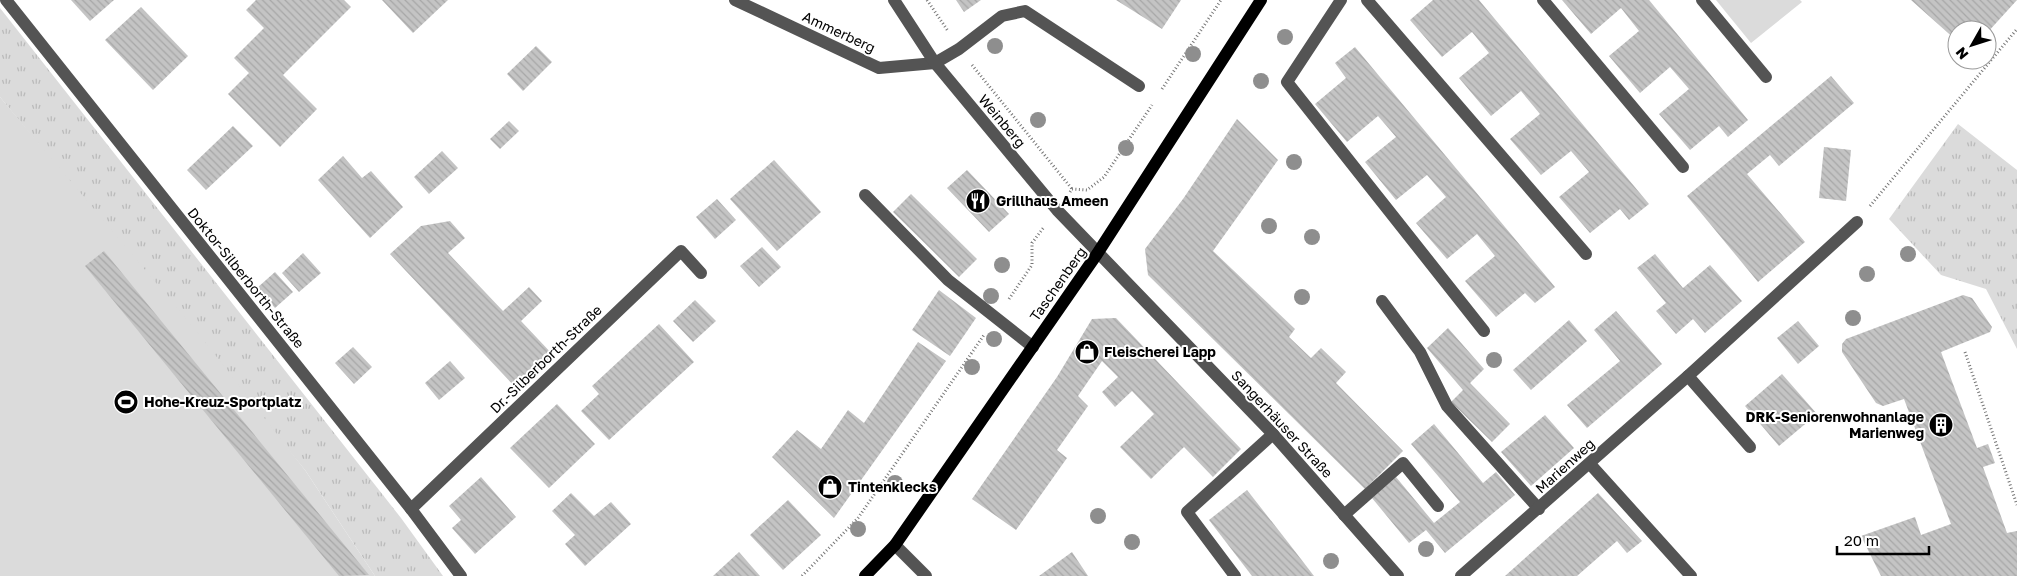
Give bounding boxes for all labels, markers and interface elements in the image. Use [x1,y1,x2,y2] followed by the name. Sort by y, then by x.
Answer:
[800,7,878,56] street label: Ammerberg
[1947,20,1997,70] north arrow
[1952,44,1971,63] text: N
[975,91,1029,151] street label: Weinberg
[965,188,991,214] restaurant icon: Grillhaus Ameen
[996,192,1108,209] place label: Grillhaus Ameen
[184,204,308,351] street label: Doktor-Silberborth-Straße
[1026,243,1089,324] street label: Taschenberg
[486,301,605,416] street label: Dr.-Silberborth-Straße
[1074,339,1100,365] shop icon: Fleischerei Lapp
[1104,343,1216,360] place label: Fleischerei Lapp
[1228,366,1337,481] street label: Sangerhäuser Straße
[113,389,139,415] sports icon: Hohe-Kreuz-Sportplatz
[144,393,301,410] place label: Hohe-Kreuz-Sportplatz
[1745,408,1924,441] place label: DRK-Seniorenwohnanlage Marienweg
[1928,412,1954,438] building icon: DRK-Seniorenwohnanlage Marienweg
[1532,435,1598,497] street label: Marienweg
[817,474,843,500] shop icon: Tintenklecks
[848,478,937,495] place label: Tintenklecks
[1837,524,1930,556] scale bar
[1844,531,1879,549] text: 20 m

